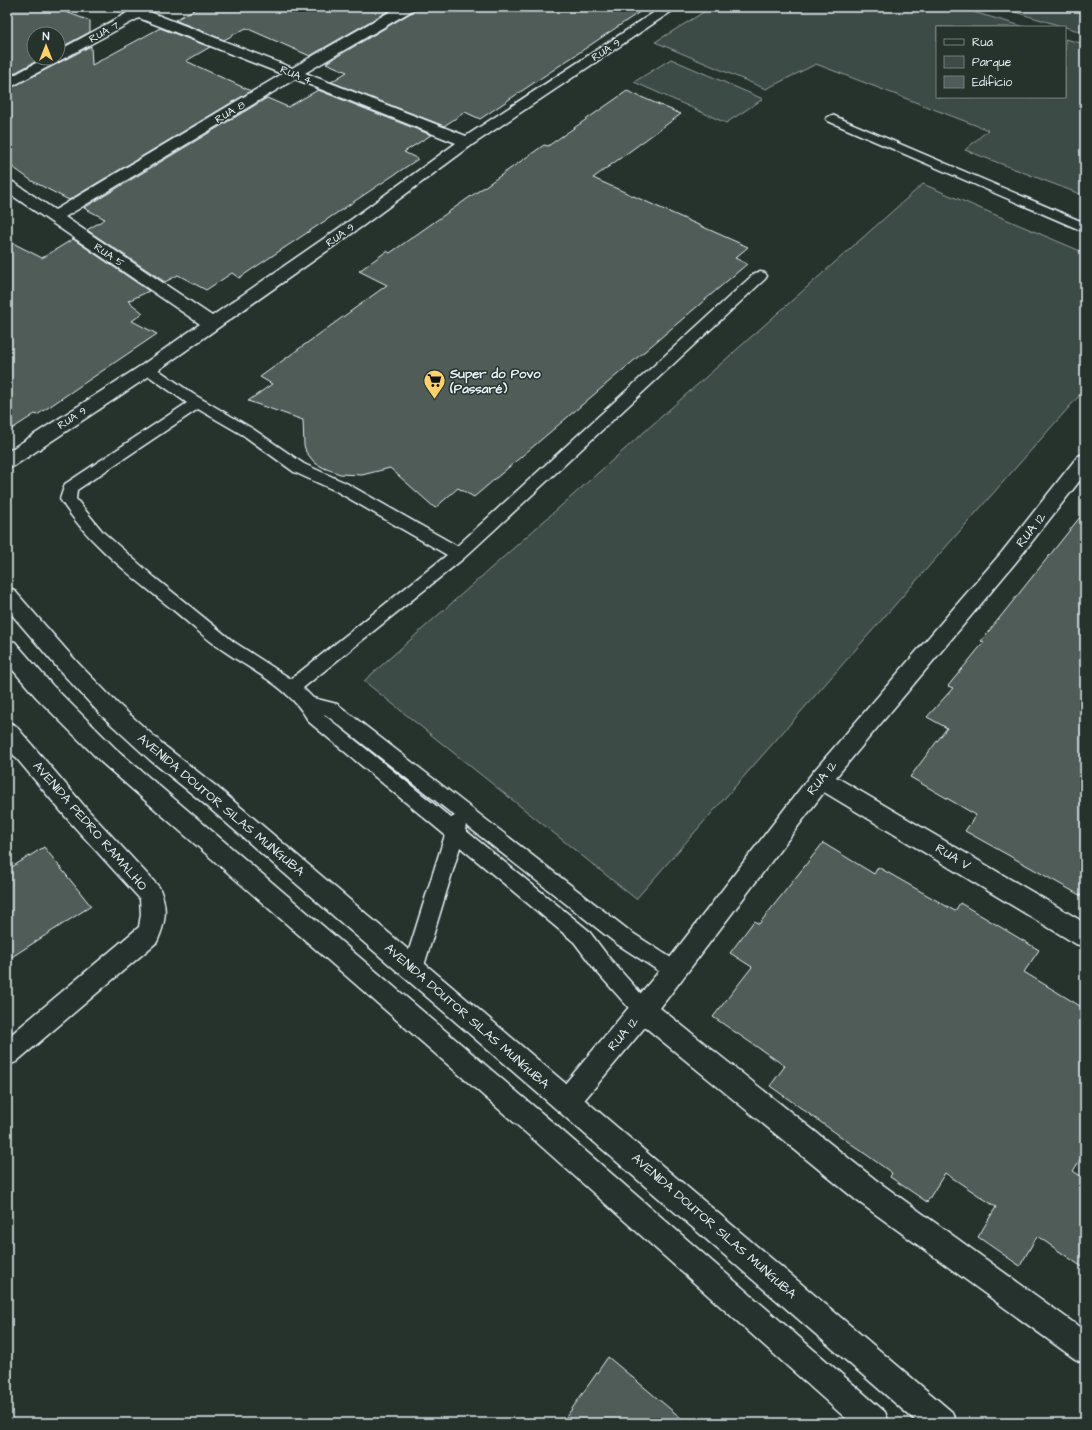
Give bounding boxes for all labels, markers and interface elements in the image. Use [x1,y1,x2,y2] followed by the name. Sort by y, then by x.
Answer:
[86,18,122,46] street label: RUA 7
[26,26,66,66] north arrow
[936,26,1066,98] legend
[43,29,50,44] text: N
[972,34,993,51] text: Rua
[589,35,623,65] street label: RUA 9
[972,54,1012,71] text: Parque
[278,62,315,88] street label: RUA 4
[972,74,1012,91] text: Edifício
[212,97,248,127] street label: RUA 8
[323,220,357,250] street label: RUA 9
[91,239,127,271] street label: RUA 5
[449,365,541,398] place label: Super do Povo (Passaré)
[421,368,447,401] supermarket icon: Super do Povo (Passaré)
[55,403,89,433] street label: RUA 9
[1012,509,1051,551] street label: RUA 12
[134,730,309,881] street label: AVENIDA DOUTOR SILAS MUNGUBA
[29,757,151,895] street label: AVENIDA PEDRO RAMALHO
[803,757,842,799] street label: RUA 12
[932,839,974,875] street label: RUA V
[381,939,554,1093] street label: AVENIDA DOUTOR SILAS MUNGUBA
[604,1013,643,1055] street label: RUA 12
[628,1149,801,1303] street label: AVENIDA DOUTOR SILAS MUNGUBA

